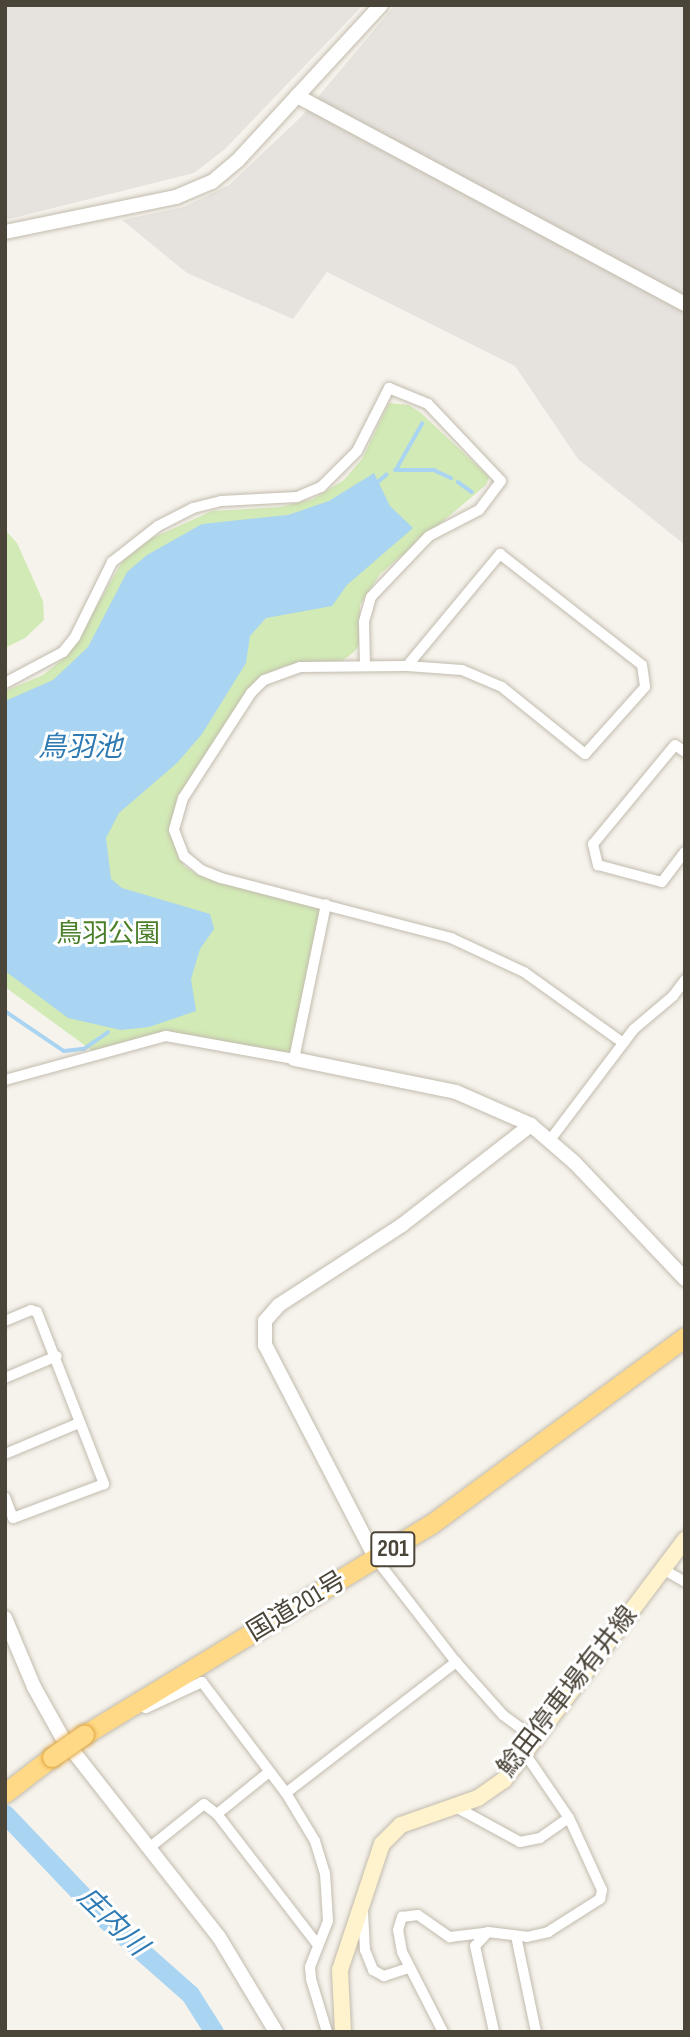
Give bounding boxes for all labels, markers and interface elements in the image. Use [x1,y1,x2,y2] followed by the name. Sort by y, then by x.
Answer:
[38,731,122,765] water label: 鳥羽池
[56,919,160,951] park label: 鳥羽公園
[370,1528,416,1569] road number: 201
[242,1565,352,1649] street label: 国道201号
[492,1600,644,1784] street label: 鯰田停車場有井線
[70,1881,154,1963] water label: 庄内川

